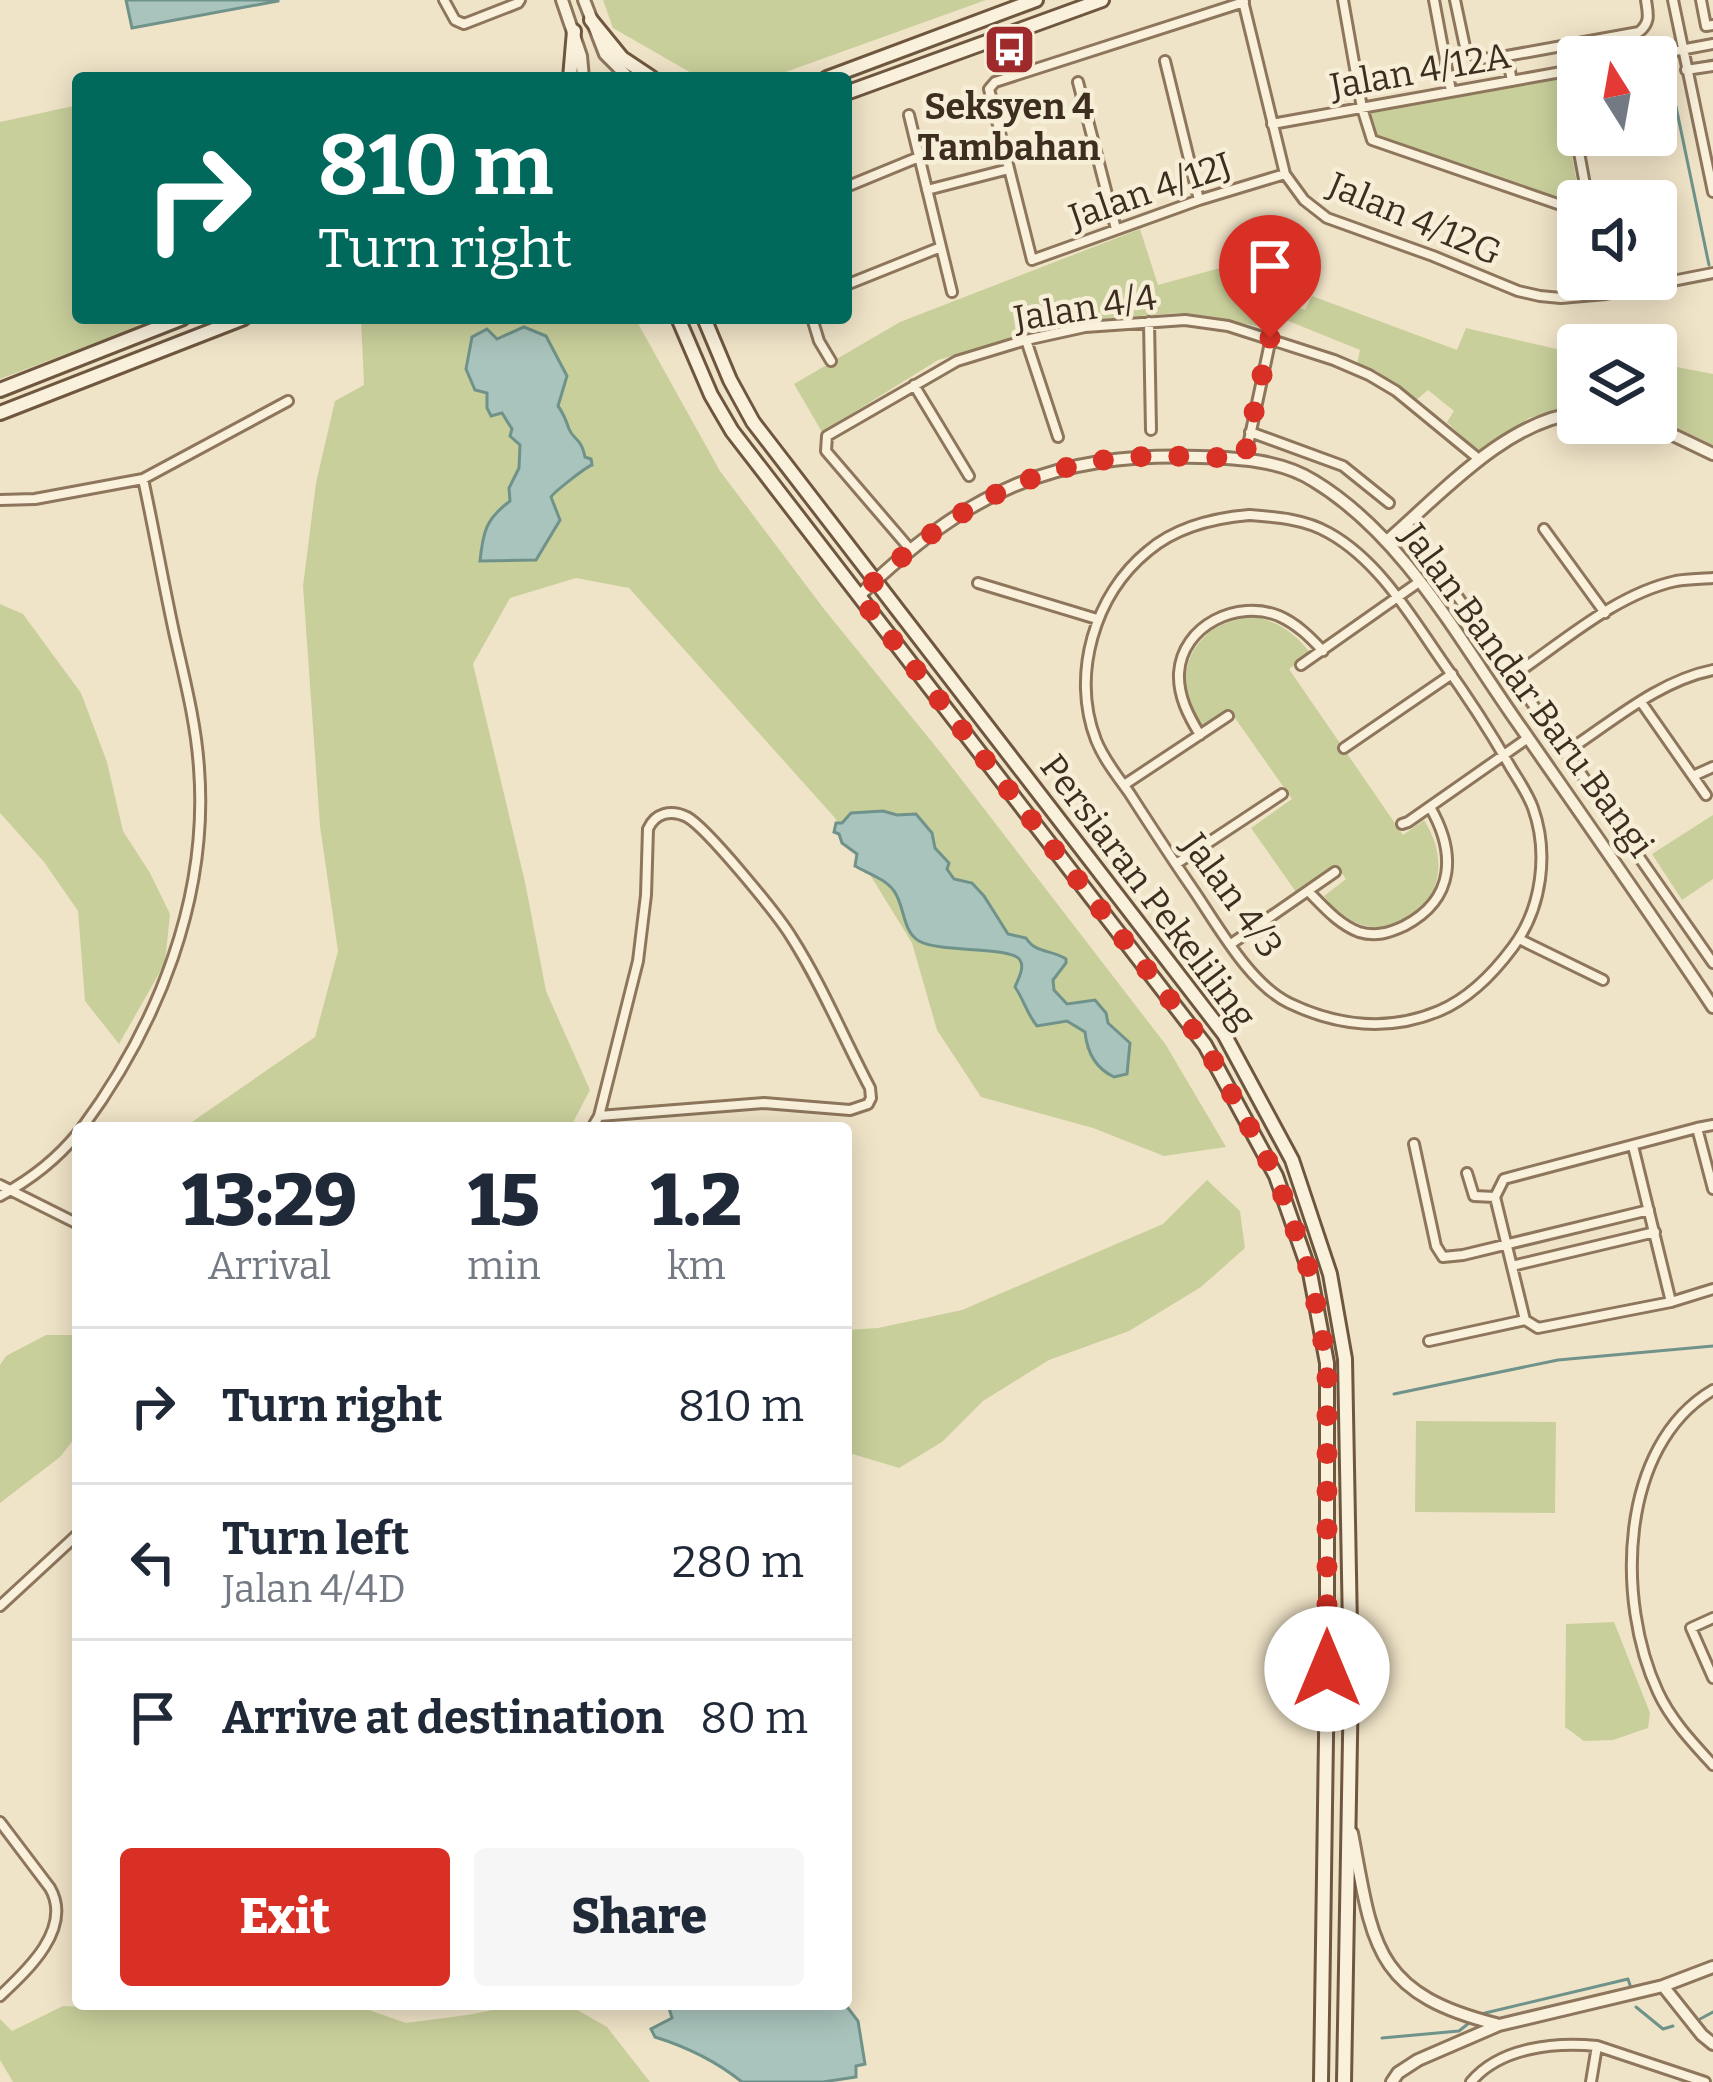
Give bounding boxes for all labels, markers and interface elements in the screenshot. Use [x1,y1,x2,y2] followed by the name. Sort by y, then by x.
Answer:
[981,22,1037,78] bus stop icon: Seksyen 4 Tambahan
[1326,33,1514,109] street label: Jalan 4/12A
[1557,36,1677,156] north arrow
[1557,36,1677,444] map controls
[918,85,1100,170] place label: Seksyen 4 Tambahan
[318,115,553,216] text: 810 m
[120,120,276,276] icon: right
[1062,143,1237,240] street label: Jalan 4/12J
[1321,162,1508,275] street label: Jalan 4/12G
[1557,180,1677,300] button: sound
[1219,215,1321,338] pin
[318,217,572,281] text: Turn right
[1237,233,1303,299] icon: arrive
[1010,275,1160,341] street label: Jalan 4/4
[1557,324,1677,444] button: layers
[1391,514,1663,866] street label: Jalan Bandar Baru Bangi
[1031,746,1266,1037] street label: Persiaran Pekeliling
[1172,824,1292,966] street label: Jalan 4/3
[182,1158,357,1244] text: 13:29
[468,1158,540,1244] text: 15
[651,1158,742,1244] text: 1.2
[208,1243,331,1289] text: Arrival
[467,1243,541,1289] text: min
[667,1243,726,1289] text: km
[120,1373,186,1439] icon: right
[222,1379,442,1433] text: Turn right
[678,1379,804,1433] text: 810 m
[222,1512,409,1566] text: Turn left
[120,1529,186,1595] icon: left
[672,1535,804,1589] text: 280 m
[222,1566,406,1612] text: Jalan 4/4D
[1264,1606,1390,1732] position arrow
[120,1685,186,1751] icon: arrive
[222,1691,664,1745] text: Arrive at destination
[700,1691,808,1745] text: 80 m
[120,1848,450,1986] button: Exit
[474,1848,804,1986] button: Share

